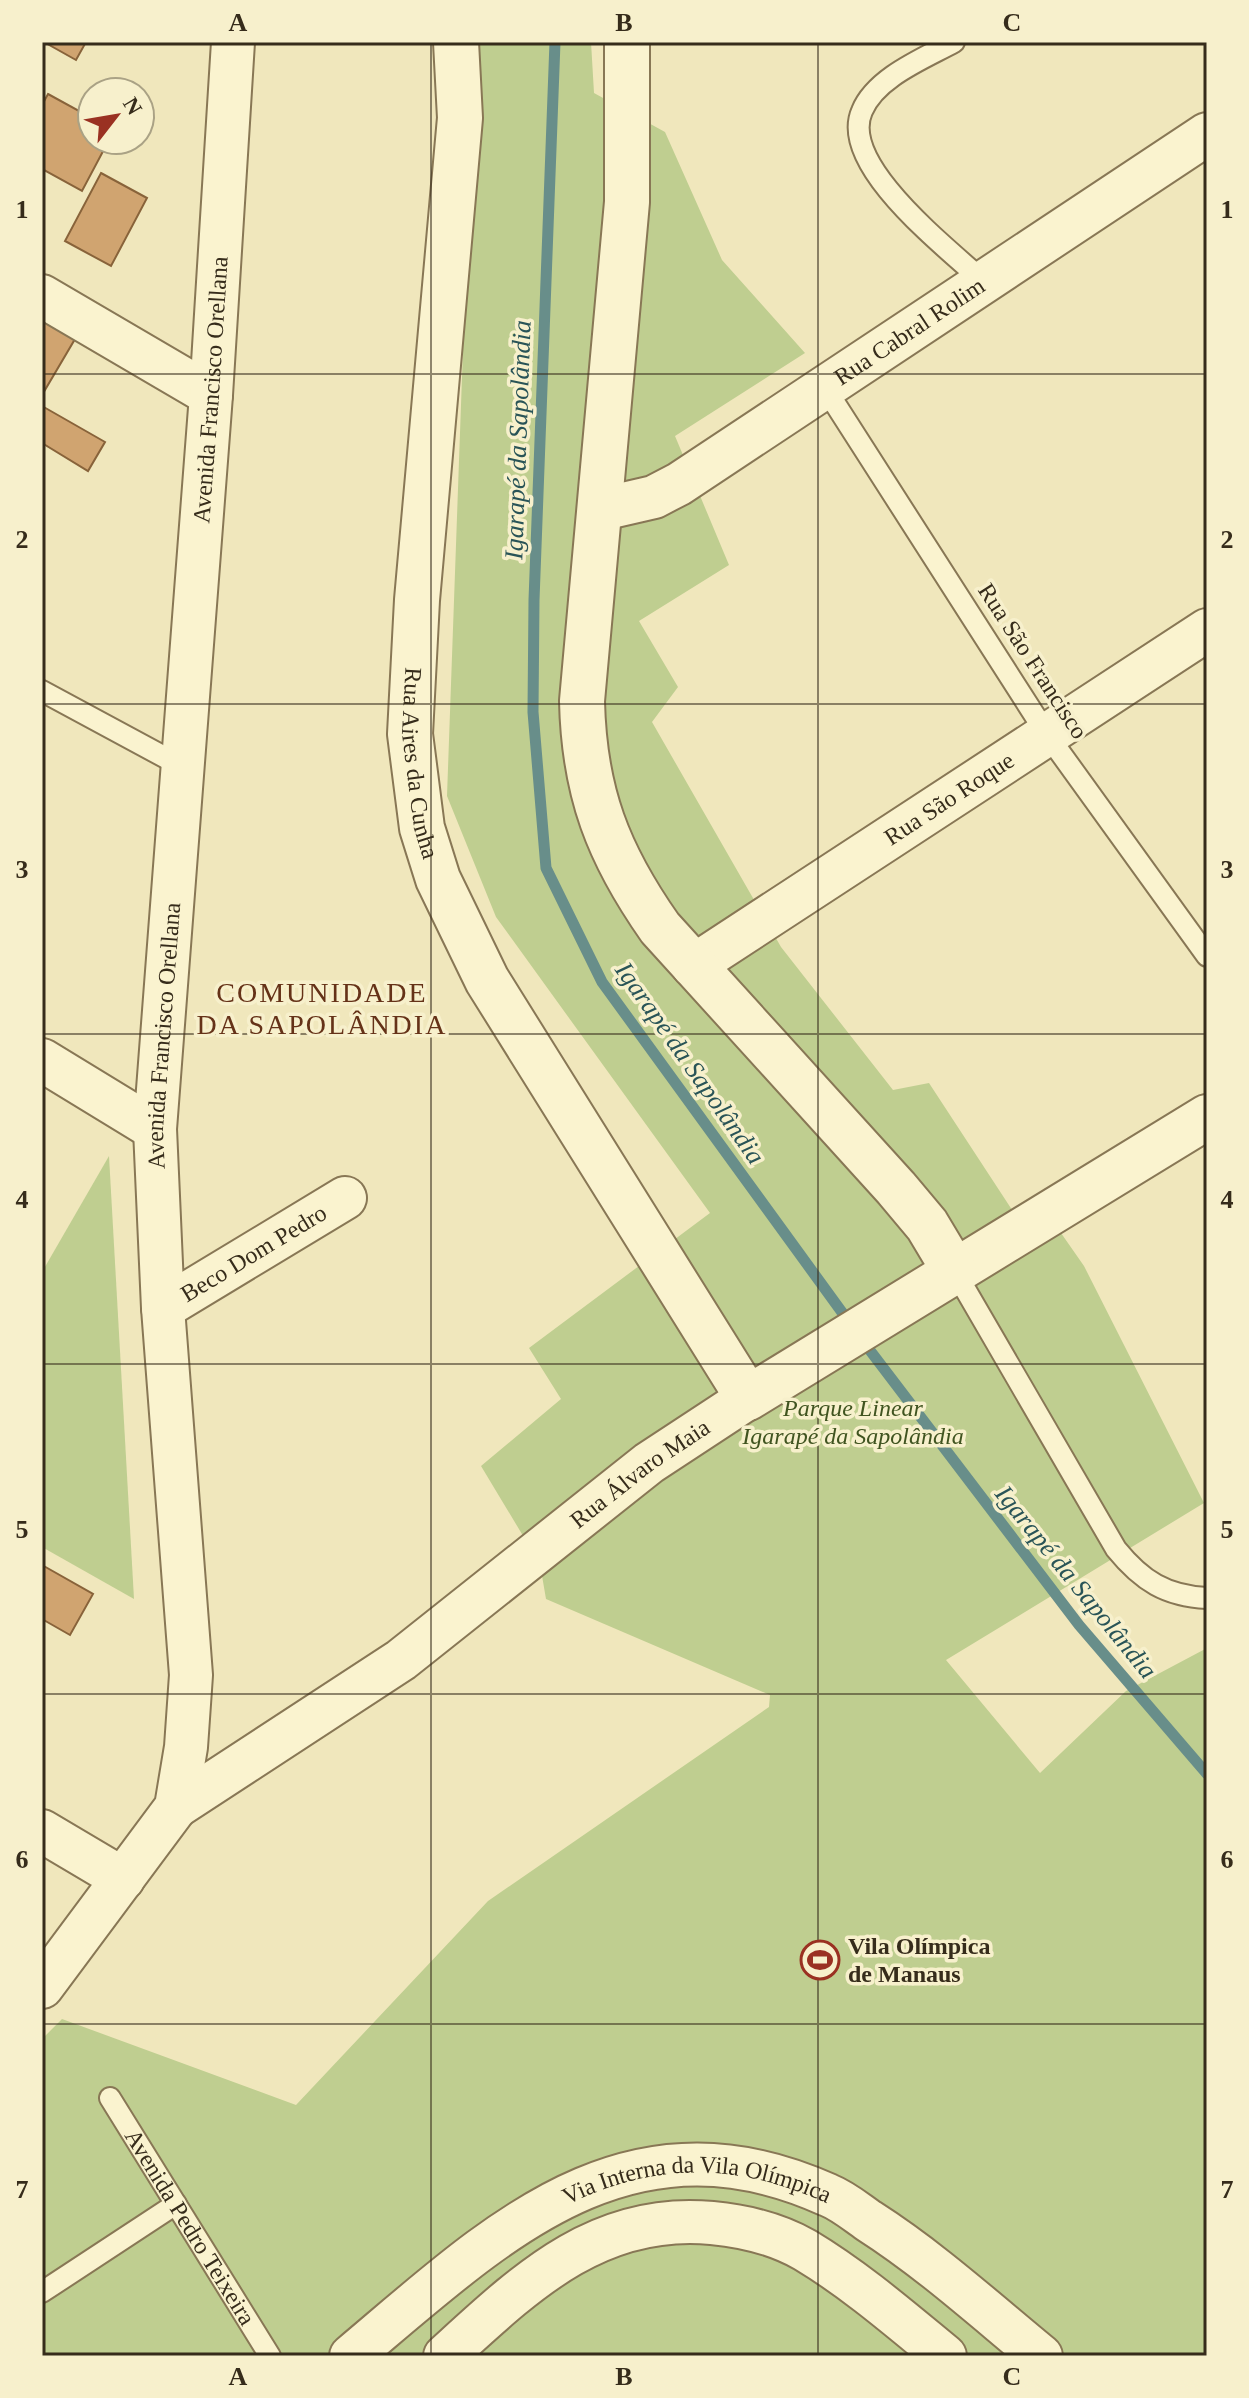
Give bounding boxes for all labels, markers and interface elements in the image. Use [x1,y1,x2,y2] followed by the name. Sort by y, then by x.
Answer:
[229,8,248,37] text: A
[615,8,633,37] text: B
[1003,8,1021,37] text: C
[76,76,156,156] north arrow
[118,93,148,119] text: N
[16,195,29,224] text: 1
[1221,195,1234,224] text: 1
[188,255,233,524] street label: Avenida Francisco Orellana
[829,272,990,390] street label: Rua Cabral Rolim
[499,320,537,561] water label: Igarapé da Sapolândia
[16,525,29,554] text: 2
[1221,525,1234,554] text: 2
[973,578,1093,744] street label: Rua São Francisco
[397,667,444,862] street label: Rua Aires da Cunha
[880,747,1019,850] street label: Rua São Roque
[16,855,29,884] text: 3
[1221,855,1234,884] text: 3
[142,901,185,1170] street label: Avenida Francisco Orellana
[609,956,771,1170] water label: Igarapé da Sapolândia
[197,977,447,1040] district label: COMUNIDADE DA SAPOLÂNDIA
[16,1185,29,1214] text: 4
[1221,1185,1234,1214] text: 4
[176,1199,331,1307] street label: Beco Dom Pedro
[741,1395,964,1449] park label: Parque Linear Igarapé da Sapolândia
[565,1414,715,1533] street label: Rua Álvaro Maia
[989,1479,1163,1684] water label: Igarapé da Sapolândia
[16,1515,29,1544] text: 5
[1221,1515,1234,1544] text: 5
[16,1845,29,1874] text: 6
[1221,1845,1234,1874] text: 6
[848,1933,990,1987] place label: Vila Olímpica de Manaus
[799,1939,841,1981] sports icon: Vila Olímpica de Manaus
[120,2125,261,2330] street label: Avenida Pedro Teixeira
[558,2151,836,2210] text: Via Interna da Vila Olímpica
[16,2175,29,2204] text: 7
[1221,2175,1234,2204] text: 7
[557,2188,835,2216] street label: Via Interna da Vila Olímpica
[229,2362,248,2391] text: A
[615,2362,633,2391] text: B
[1003,2362,1021,2391] text: C

